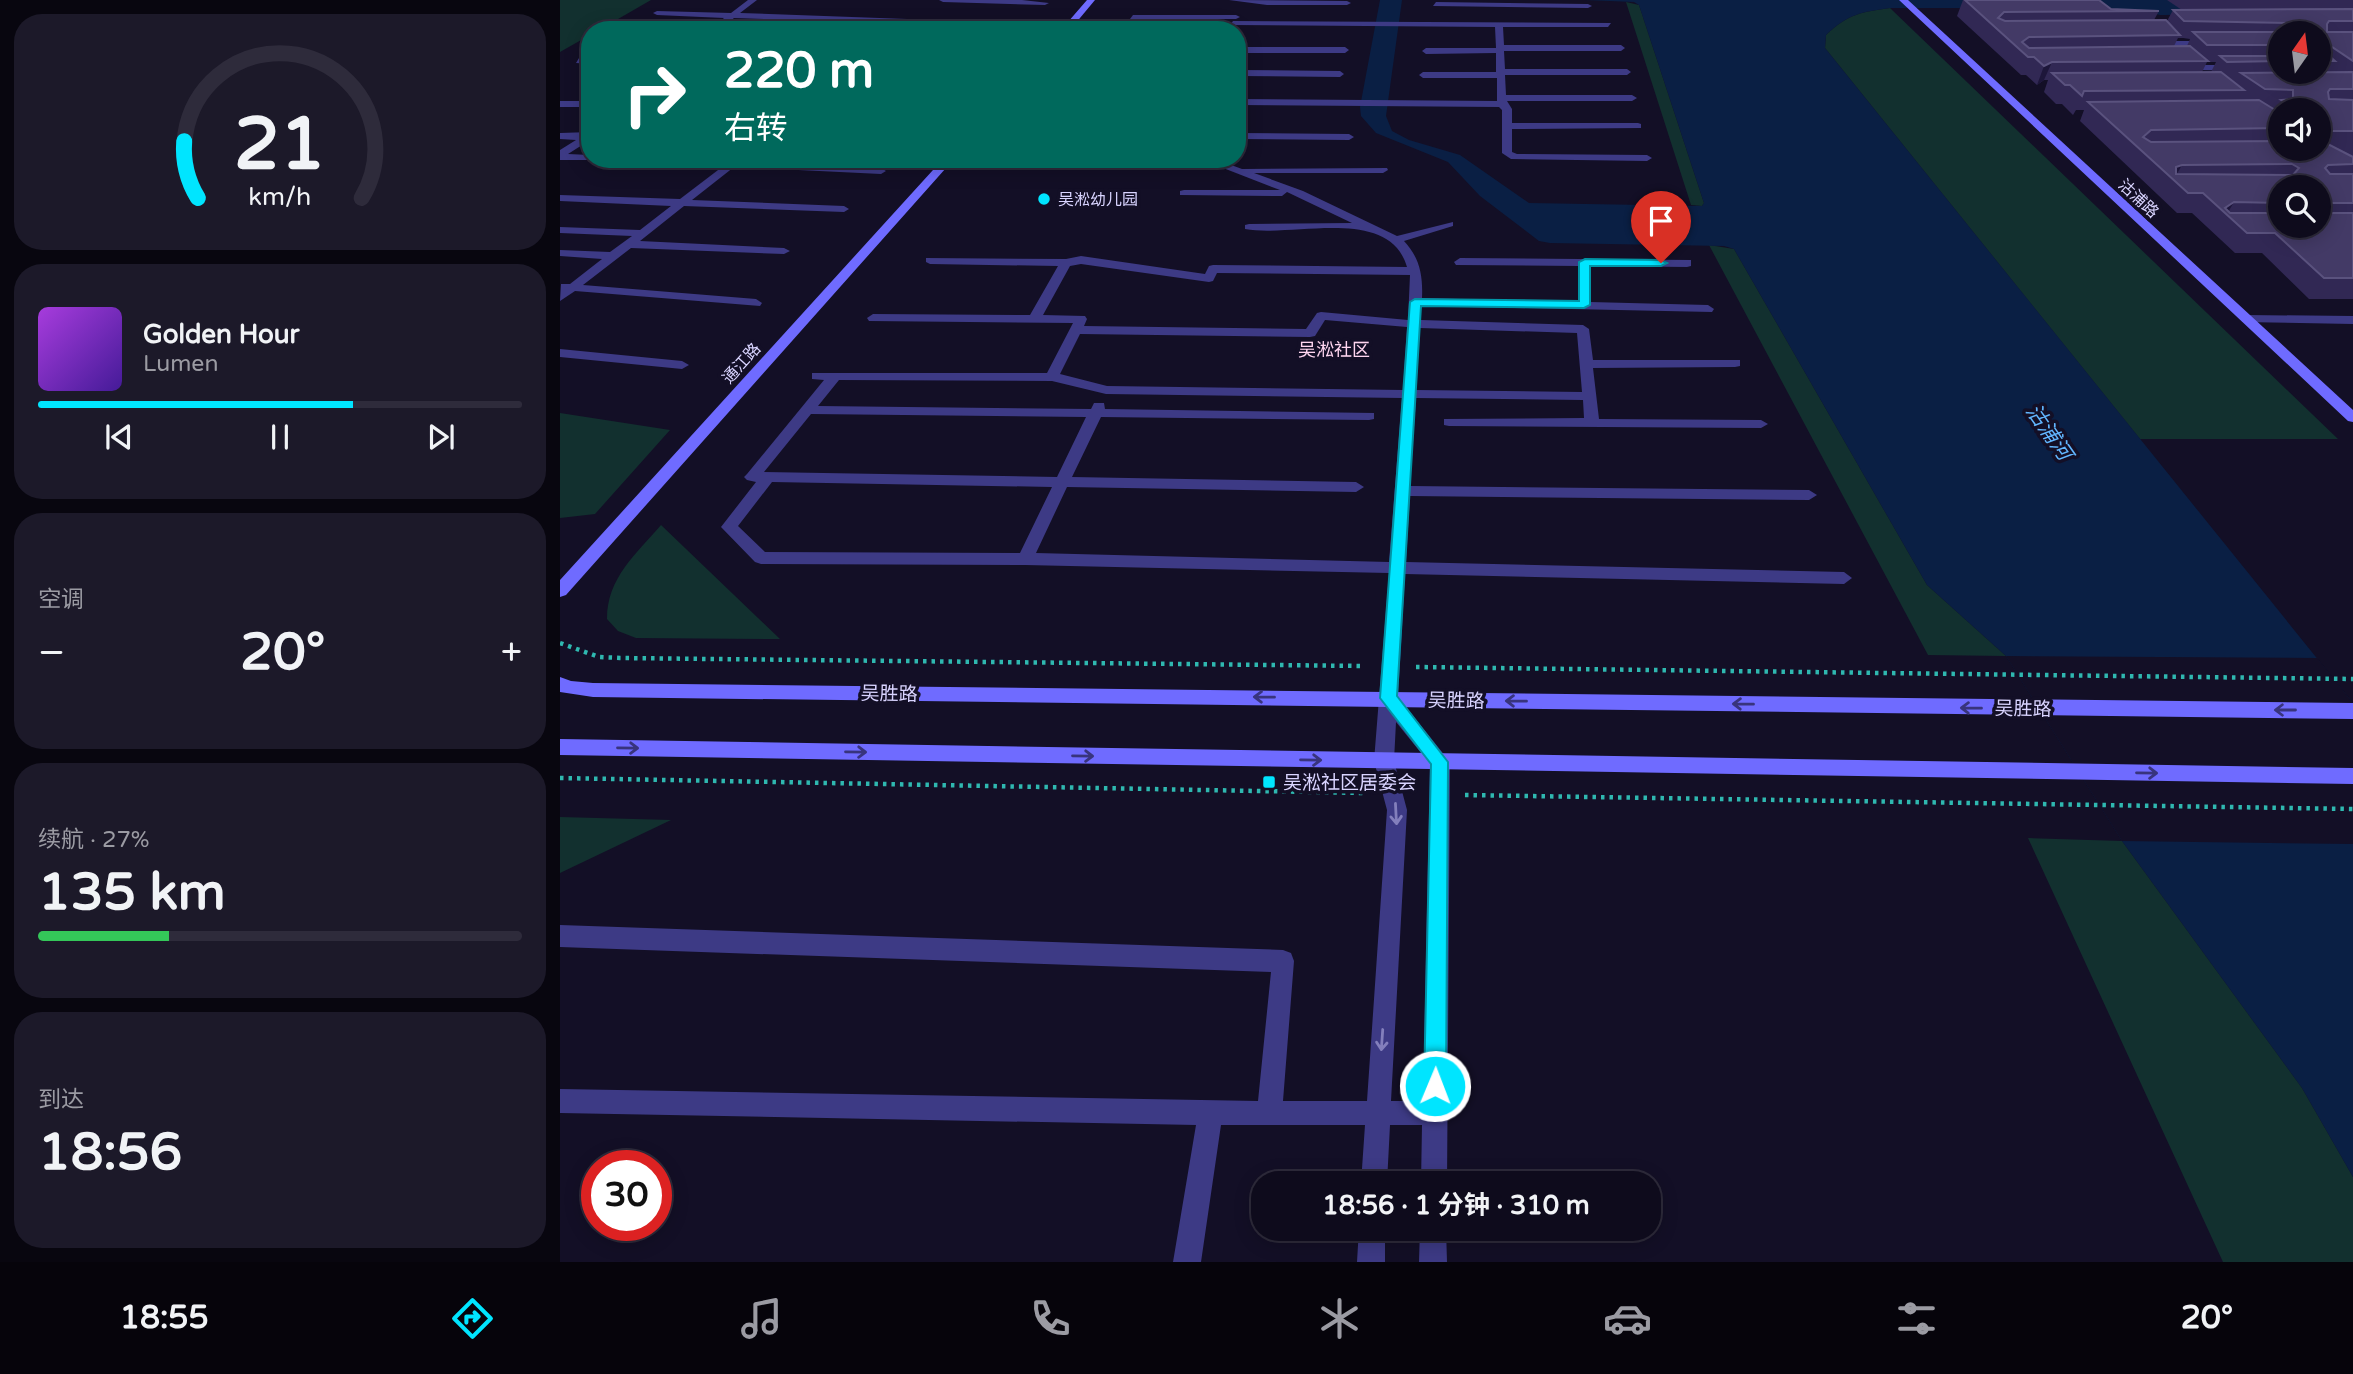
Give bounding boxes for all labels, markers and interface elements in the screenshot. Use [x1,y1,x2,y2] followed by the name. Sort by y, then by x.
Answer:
[2268,21,2331,84] north arrow
[2268,21,2331,238] map controls
[724,42,874,101] text: 220 m
[609,49,700,140] icon: right
[2268,98,2331,161] button: sound
[234,101,326,189] text: 21
[724,110,788,148] text: 右转
[2114,175,2163,222] street label: 沽浦路
[2268,175,2331,238] button: search
[249,182,311,212] text: km/h
[1058,190,1138,210] place label: 吴淞幼儿园
[1036,191,1052,207] marker: 吴淞幼儿园
[1631,191,1691,263] pin
[1642,202,1680,240] icon: arrive
[143,319,300,350] text: Golden Hour
[718,339,765,388] street label: 通江路
[1298,339,1370,361] district label: 吴淞社区
[143,350,218,378] text: Lumen
[2020,399,2079,469] water label: 沽浦河
[100,418,138,456] icon: previous
[261,418,299,456] icon: pause
[422,418,460,456] icon: next
[38,586,84,614] text: 空调
[240,621,325,684] text: 20°
[38,630,65,676] text: −
[501,630,522,676] text: +
[860,683,918,705] street label: 吴胜路
[1252,690,1275,704] one-way arrow
[1427,690,1485,712] street label: 吴胜路
[1504,694,1527,707] one-way arrow
[1732,697,1755,711] one-way arrow
[1994,698,2052,720] street label: 吴胜路
[1959,701,1982,714] one-way arrow
[2274,703,2297,717] one-way arrow
[616,741,639,755] one-way arrow
[844,745,867,759] one-way arrow
[1071,749,1094,763] one-way arrow
[1299,753,1322,767] one-way arrow
[2135,766,2158,780] one-way arrow
[1283,772,1416,794] place label: 吴淞社区居委会
[1261,774,1277,790] marker: 吴淞社区居委会
[1389,802,1402,825] one-way arrow
[38,826,150,854] text: 续航 · 27%
[38,861,226,924] text: 135 km
[1376,1029,1389,1052] one-way arrow
[1398,1049,1472,1123] position arrow
[38,1086,84,1114] text: 到达
[38,1121,182,1184] text: 18:56
[581,1150,672,1241] speed limit sign: 30
[1322,1190,1590,1221] text: 18:56 · 1 分钟 · 310 m
[448,1294,497,1343] icon: directions
[737,1294,786,1343] icon: music
[1026,1294,1075,1343] icon: phone
[1315,1294,1364,1343] icon: climate
[1603,1294,1652,1343] icon: car
[1892,1294,1941,1343] icon: filters
[120,1299,209,1337] text: 18:55
[2181,1299,2233,1337] text: 20°

